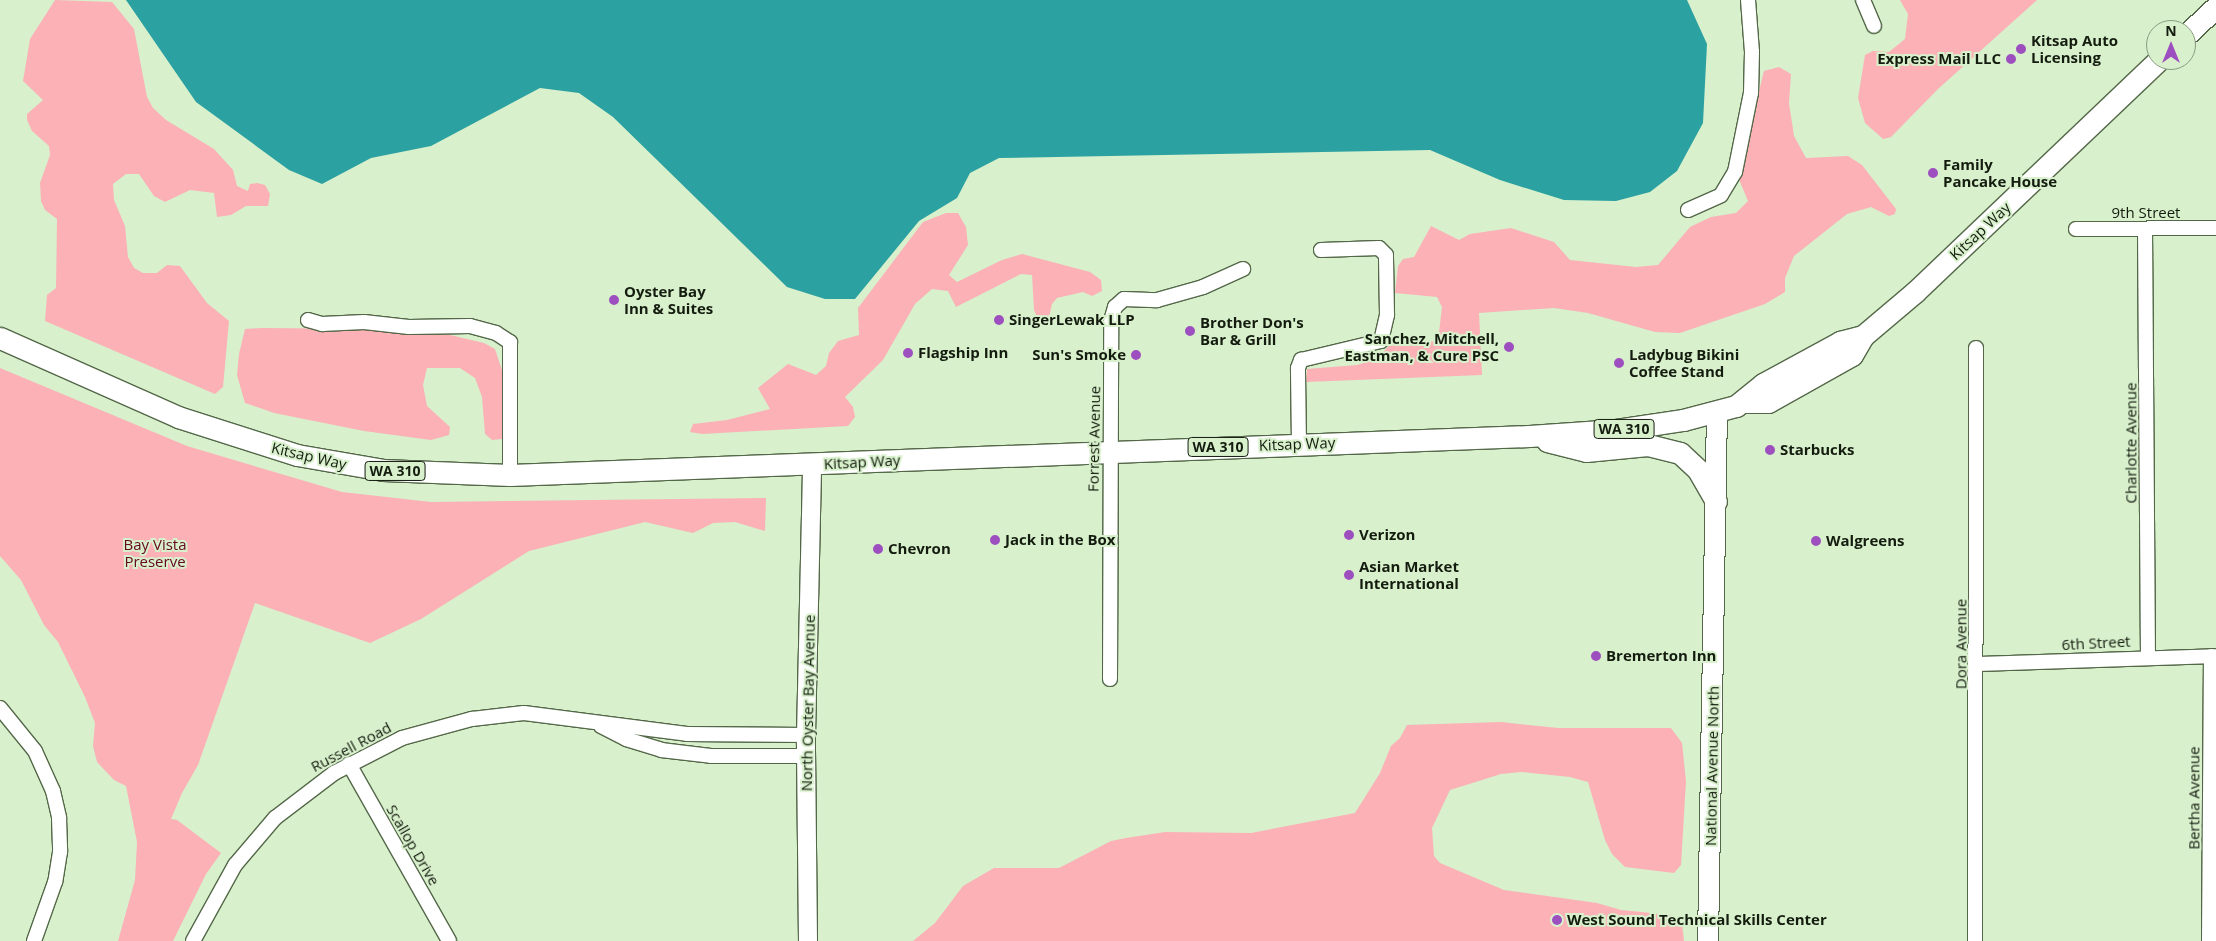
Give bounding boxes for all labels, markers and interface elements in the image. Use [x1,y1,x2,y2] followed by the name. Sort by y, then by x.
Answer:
[2146,20,2196,70] north arrow
[2165,21,2177,40] text: N
[2031,31,2118,66] place label: Kitsap Auto Licensing
[2015,43,2027,55] marker: Kitsap Auto Licensing
[1877,50,2001,68] place label: Express Mail LLC
[2005,53,2017,65] marker: Express Mail LLC
[1943,155,2057,190] place label: Family Pancake House
[1927,167,1939,179] marker: Family Pancake House
[1946,198,2014,264] street label: Kitsap Way
[2112,204,2180,222] street label: 9th Street
[624,282,713,317] place label: Oyster Bay Inn & Suites
[608,294,620,306] marker: Oyster Bay Inn & Suites
[1009,311,1135,329] place label: SingerLewak LLP
[1200,313,1304,348] place label: Brother Don's Bar & Grill
[993,314,1005,326] marker: SingerLewak LLP
[1184,325,1196,337] marker: Brother Don's Bar & Grill
[1344,329,1499,364] place label: Sanchez, Mitchell, Eastman, & Cure PSC
[1503,341,1515,353] marker: Sanchez, Mitchell, Eastman, & Cure PSC
[918,344,1008,362] place label: Flagship Inn
[1629,345,1739,380] place label: Ladybug Bikini Coffee Stand
[1032,346,1126,364] place label: Sun's Smoke
[902,347,914,359] marker: Flagship Inn
[1130,349,1142,361] marker: Sun's Smoke
[1613,357,1625,369] marker: Ladybug Bikini Coffee Stand
[2122,382,2140,504] street label: Charlotte Avenue
[1084,386,1104,492] street label: Forrest Avenue
[1593,418,1655,440] road number: WA 310
[1258,434,1336,454] street label: Kitsap Way
[1187,436,1249,458] road number: WA 310
[270,439,348,473] street label: Kitsap Way
[1780,441,1854,459] place label: Starbucks
[1764,444,1776,456] marker: Starbucks
[823,451,901,473] street label: Kitsap Way
[364,460,426,482] road number: WA 310
[1359,526,1415,544] place label: Verizon
[1343,529,1355,541] marker: Verizon
[1005,531,1115,549] place label: Jack in the Box
[1826,532,1904,550] place label: Walgreens
[989,534,1001,546] marker: Jack in the Box
[124,535,186,570] park label: Bay Vista Preserve
[1810,535,1822,547] marker: Walgreens
[888,540,951,558] place label: Chevron
[872,543,884,555] marker: Chevron
[1359,557,1459,592] place label: Asian Market International
[1343,569,1355,581] marker: Asian Market International
[1952,599,1970,689] street label: Dora Avenue
[797,615,819,791] street label: North Oyster Bay Avenue
[2061,632,2131,654] street label: 6th Street
[1606,647,1716,665] place label: Bremerton Inn
[1590,650,1602,662] marker: Bremerton Inn
[1702,686,1722,846] street label: National Avenue North
[308,718,394,776] street label: Russell Road
[2185,746,2203,850] street label: Bertha Avenue
[383,801,443,889] street label: Scallop Drive
[1567,911,1827,929] place label: West Sound Technical Skills Center
[1551,914,1563,926] marker: West Sound Technical Skills Center

